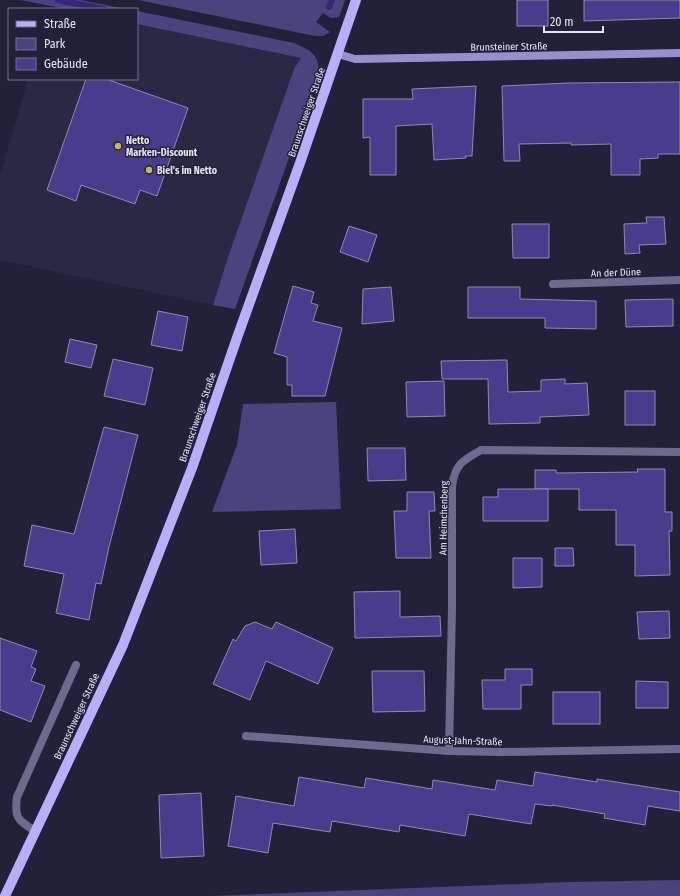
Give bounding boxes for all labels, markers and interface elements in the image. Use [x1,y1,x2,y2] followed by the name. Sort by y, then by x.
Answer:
[8,8,138,80] legend
[544,8,603,34] scale bar
[550,15,574,29] text: 20 m
[44,17,76,31] text: Straße
[44,37,66,51] text: Park
[470,40,548,54] street label: Brunsteiner Straße
[44,57,88,71] text: Gebäude
[286,66,328,159] street label: Braunschweiger Straße
[126,135,198,159] place label: Netto Marken-Discount
[113,141,123,151] marker: Netto Marken-Discount
[144,165,154,175] marker: Biel's im Netto
[157,165,218,177] place label: Biel's im Netto
[591,266,641,280] street label: An der Düne
[177,371,219,464] street label: Braunschweiger Straße
[437,480,451,555] street label: Am Heimchenberg
[52,671,102,761] street label: Braunschweiger Straße
[423,734,503,748] street label: August-Jahn-Straße

